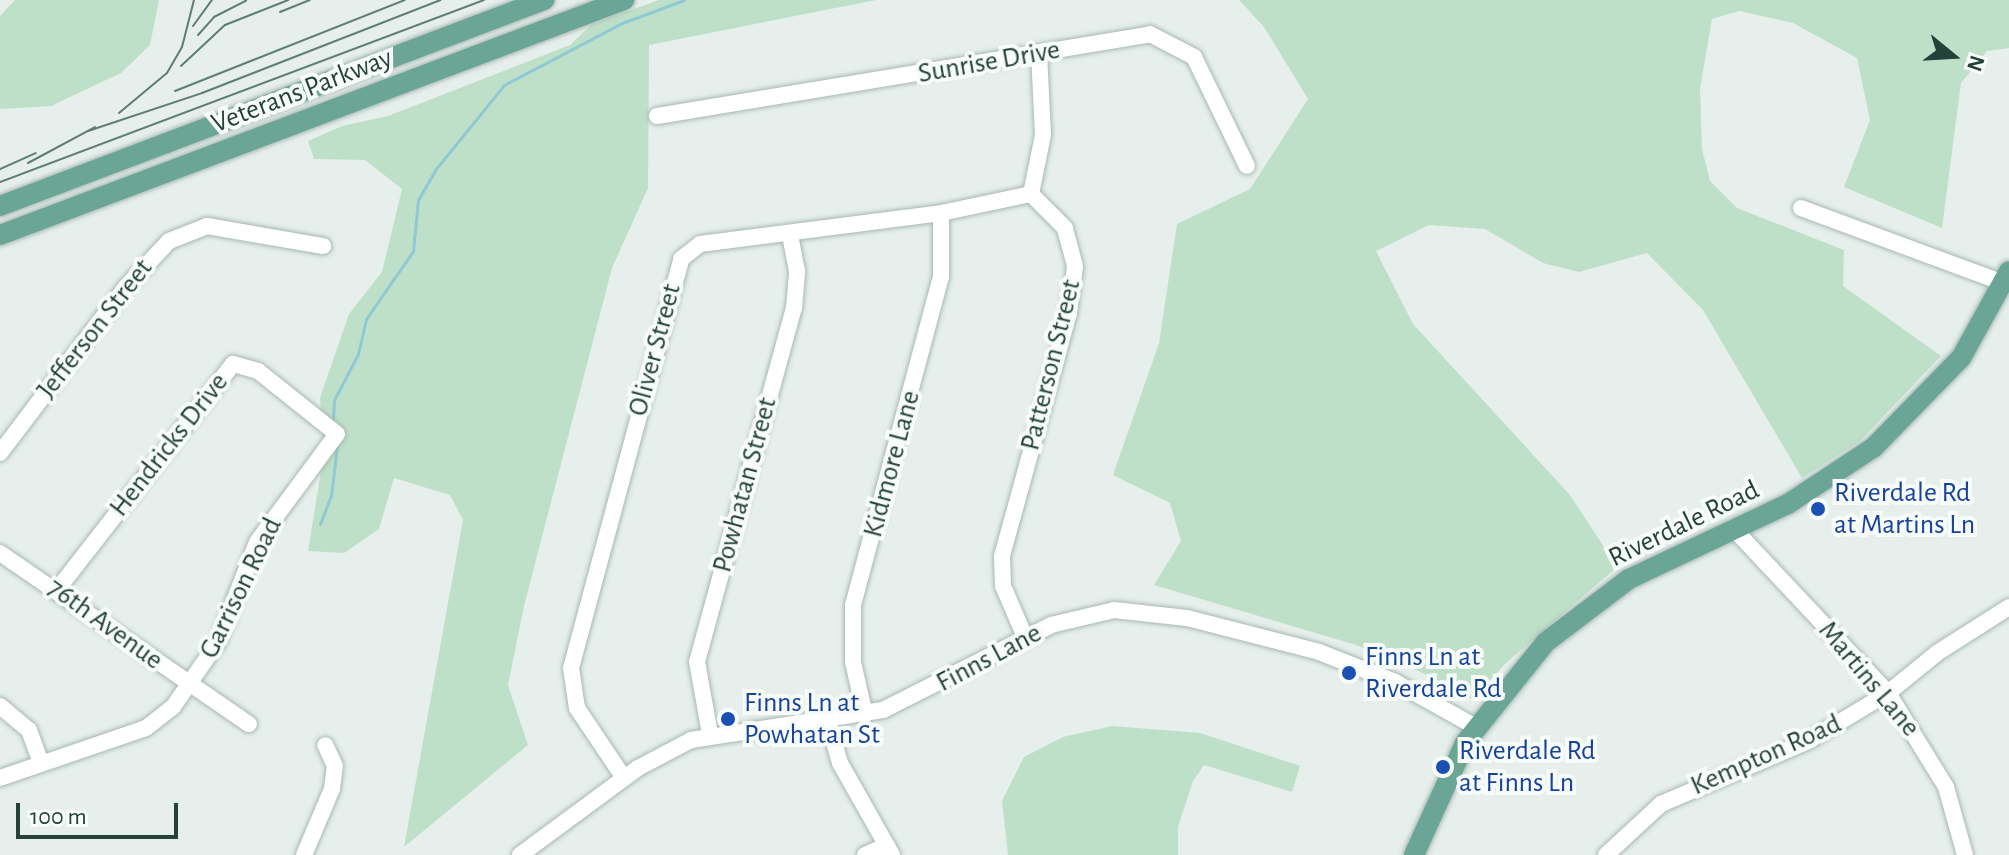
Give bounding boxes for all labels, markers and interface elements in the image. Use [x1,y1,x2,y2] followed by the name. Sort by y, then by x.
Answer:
[1913,16,1993,96] north arrow
[916,33,1062,91] street label: Sunrise Drive
[207,41,397,141] street label: Veterans Parkway
[1963,53,1989,74] text: N
[30,252,160,406] street label: Jefferson Street
[1014,276,1088,454] street label: Patterson Street
[621,280,689,420] street label: Oliver Street
[102,366,236,524] street label: Hendricks Drive
[856,387,928,541] street label: Kidmore Lane
[706,394,784,576] street label: Powhatan Street
[1603,473,1765,575] street label: Riverdale Road
[1834,476,1975,542] place label: Riverdale Rd at Martins Ln
[1809,500,1827,518] marker: Riverdale Rd at Martins Ln
[192,512,290,664] street label: Garrison Road
[41,571,169,677] street label: 76th Avenue
[1811,614,1927,744] street label: Martins Lane
[931,616,1047,700] street label: Finns Lane
[1365,640,1502,706] place label: Finns Ln at Riverdale Rd
[1340,664,1358,682] marker: Finns Ln at Riverdale Rd
[744,686,880,752] place label: Finns Ln at Powhatan St
[1686,707,1846,803] street label: Kempton Road
[719,710,737,728] marker: Finns Ln at Powhatan St
[1459,734,1596,800] place label: Riverdale Rd at Finns Ln
[1434,758,1452,776] marker: Riverdale Rd at Finns Ln
[20,787,182,837] scale bar
[30,805,87,829] text: 100 m

